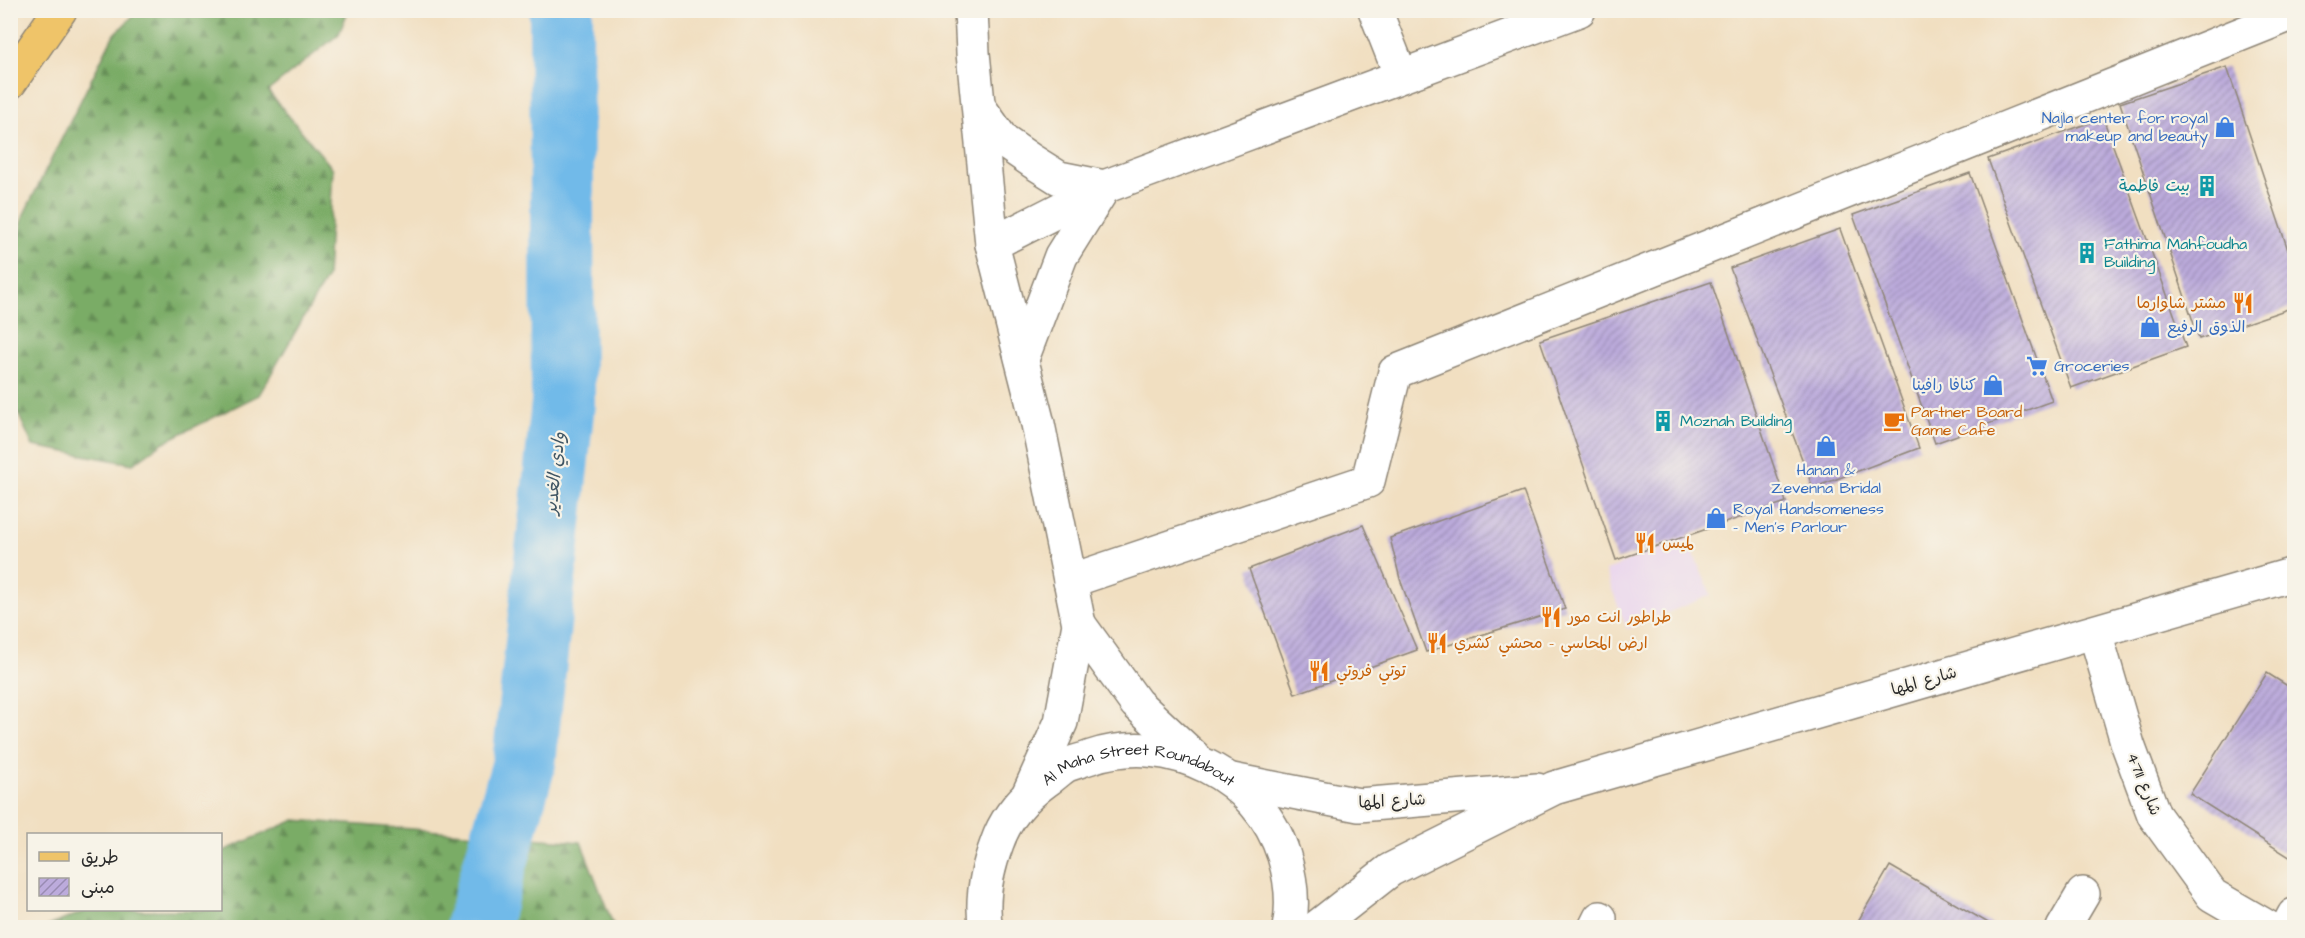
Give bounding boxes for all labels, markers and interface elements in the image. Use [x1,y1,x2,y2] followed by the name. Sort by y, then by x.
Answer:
[2042,107,2208,148] place label: Najla center for royal makeup and beauty
[2213,115,2237,139] shop icon: Najla center for royal makeup and beauty
[2195,174,2219,198] building icon: بيت فاطمة
[2119,175,2190,197] place label: بيت فاطمة
[2104,233,2247,274] place label: Fathima Mahfoudha Building
[2075,241,2099,265] building icon: Fathima Mahfoudha Building
[2231,291,2255,315] restaurant icon: مشتر شاوارما
[2136,292,2226,314] place label: مشتر شاوارما
[2138,315,2162,339] shop icon: الذوق الرفيع
[2167,316,2245,338] place label: الذوق الرفيع
[2025,354,2049,378] supermarket icon: Groceries
[2054,355,2130,377] place label: Groceries
[1981,373,2005,397] shop icon: كنافا رافينا
[1912,374,1976,396] place label: كنافا رافينا
[1911,401,2022,441] place label: Partner Board Game Cafe
[1651,409,1675,433] building icon: Moznah Building
[1882,409,1906,433] cafe icon: Partner Board Game Cafe
[1680,410,1792,433] place label: Moznah Building
[538,430,572,517] water label: وادي الغدير
[1814,434,1838,458] shop icon: Hanan & Zevenna Bridal
[1771,459,1881,499] place label: Hanan & Zevenna Bridal
[1733,498,1884,538] place label: Royal Handsomeness - Men's Parlour
[1704,506,1728,530] shop icon: Royal Handsomeness - Men's Parlour
[1633,531,1657,555] restaurant icon: لميس
[1662,532,1694,554] place label: لميس
[1539,605,1563,629] restaurant icon: طراطور انت مور
[1566,606,1671,628] place label: طراطور انت مور
[1425,631,1449,655] restaurant icon: ارض المحاسي - محشي كشري
[1454,632,1648,657] place label: ارض المحاسي - محشي كشري
[1307,659,1331,683] restaurant icon: توتي فروتي
[1336,660,1406,685] place label: توتي فروتي
[1889,661,1959,701] street label: شارع المها
[1038,739,1240,792] text: Al Maha Street Roundabout
[2121,749,2167,819] street label: 4711 شارع
[1036,777,1240,797] street label: Al Maha Street Roundabout
[1358,788,1426,814] street label: شارع المها
[27,833,222,911] legend
[81,845,119,870] text: طريق
[81,875,115,900] text: مبنى

